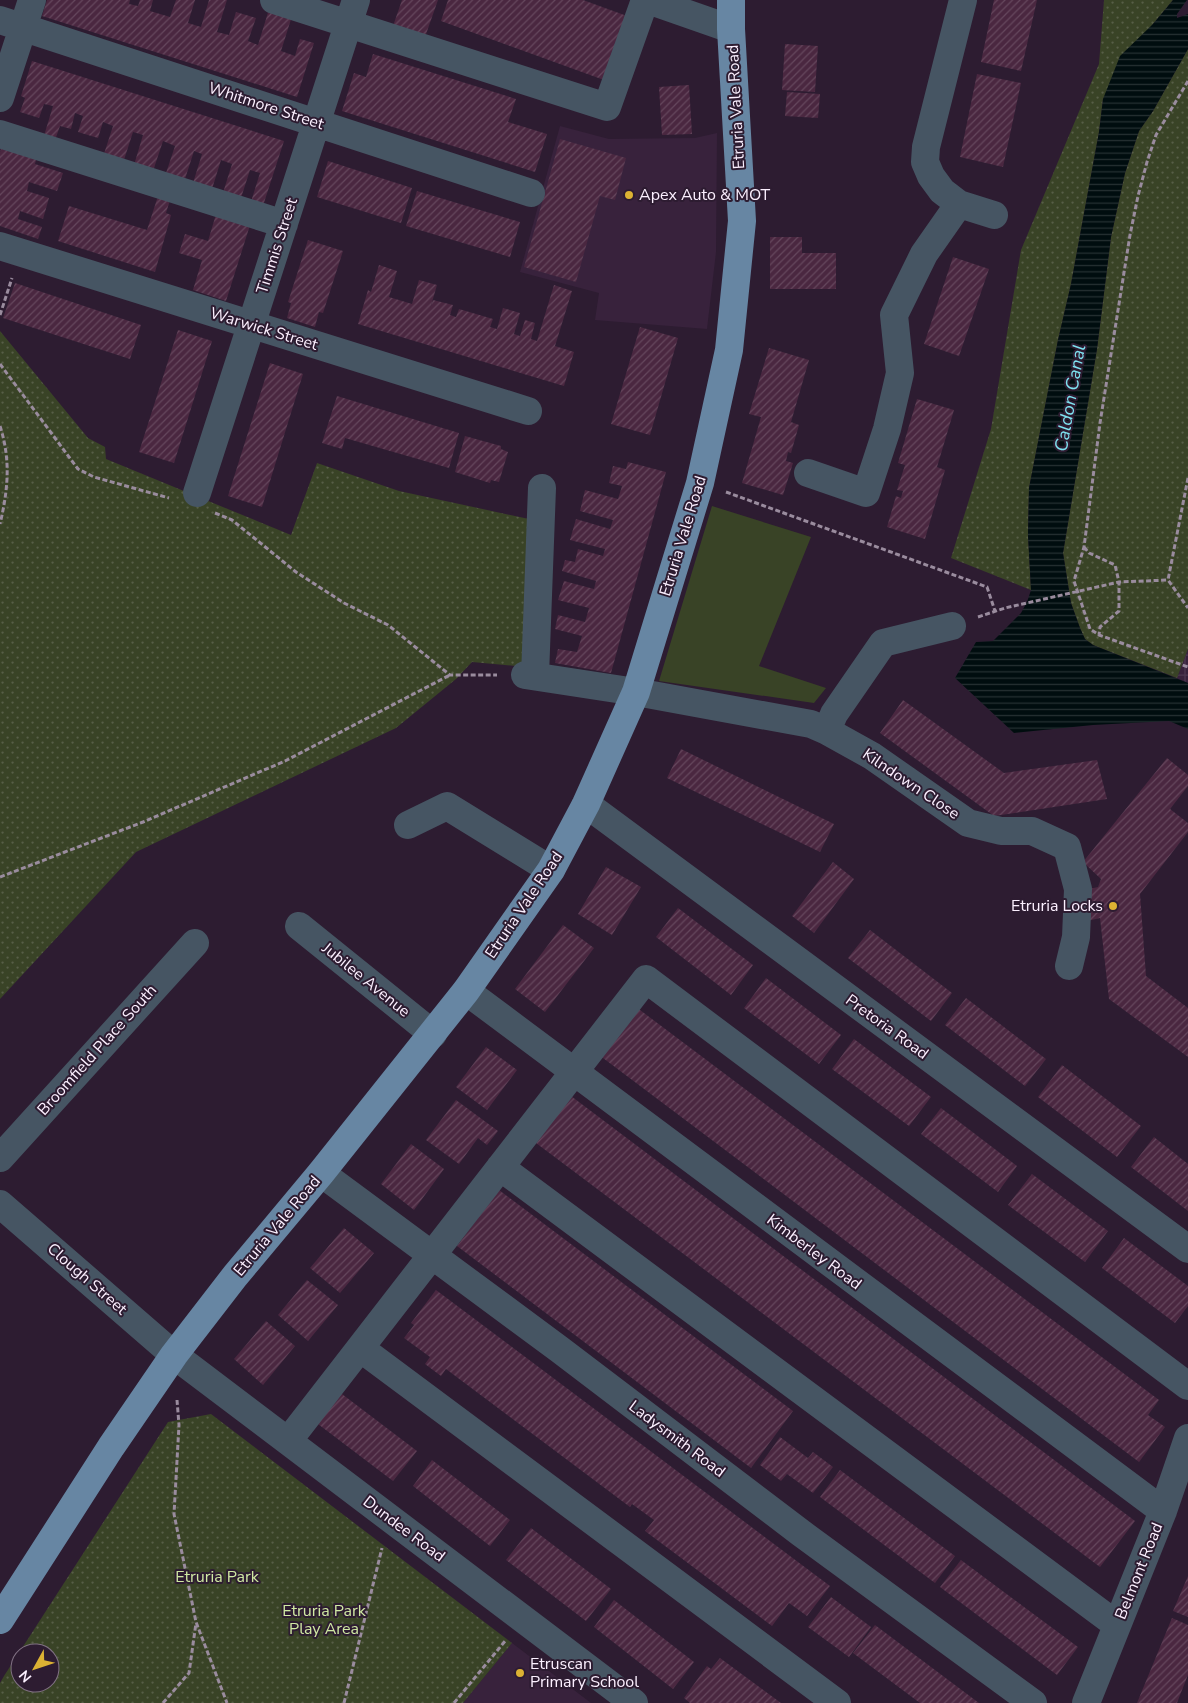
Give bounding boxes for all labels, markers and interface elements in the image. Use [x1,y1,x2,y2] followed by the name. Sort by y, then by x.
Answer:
[722,44,750,170] street label: Etruria Vale Road
[205,77,327,135] street label: Whitmore Street
[639,184,771,206] place label: Apex Auto & MOT
[623,189,635,201] marker: Apex Auto & MOT
[251,195,303,297] street label: Timmis Street
[207,302,321,356] street label: Warwick Street
[1049,343,1091,453] water label: Caldon Canal
[654,473,712,599] street label: Etruria Vale Road
[858,743,964,825] street label: Kilndown Close
[480,847,568,963] street label: Etruria Vale Road
[1011,895,1103,917] place label: Etruria Locks
[1107,900,1119,912] marker: Etruria Locks
[317,937,415,1022] street label: Jubilee Avenue
[32,980,162,1120] street label: Broomfield Place South
[841,989,933,1065] street label: Pretoria Road
[228,1171,326,1281] street label: Etruria Vale Road
[762,1209,866,1295] street label: Kimberley Road
[42,1238,132,1320] street label: Clough Street
[624,1395,730,1483] street label: Ladysmith Road
[358,1491,450,1567] street label: Dundee Road
[1110,1519,1168,1623] street label: Belmont Road
[175,1566,260,1588] park label: Etruria Park
[282,1600,367,1640] park label: Etruria Park Play Area
[10,1643,60,1693] north arrow
[530,1653,639,1693] place label: Etruscan Primary School
[15,1666,36,1686] text: N
[514,1667,526,1679] marker: Etruscan Primary School

